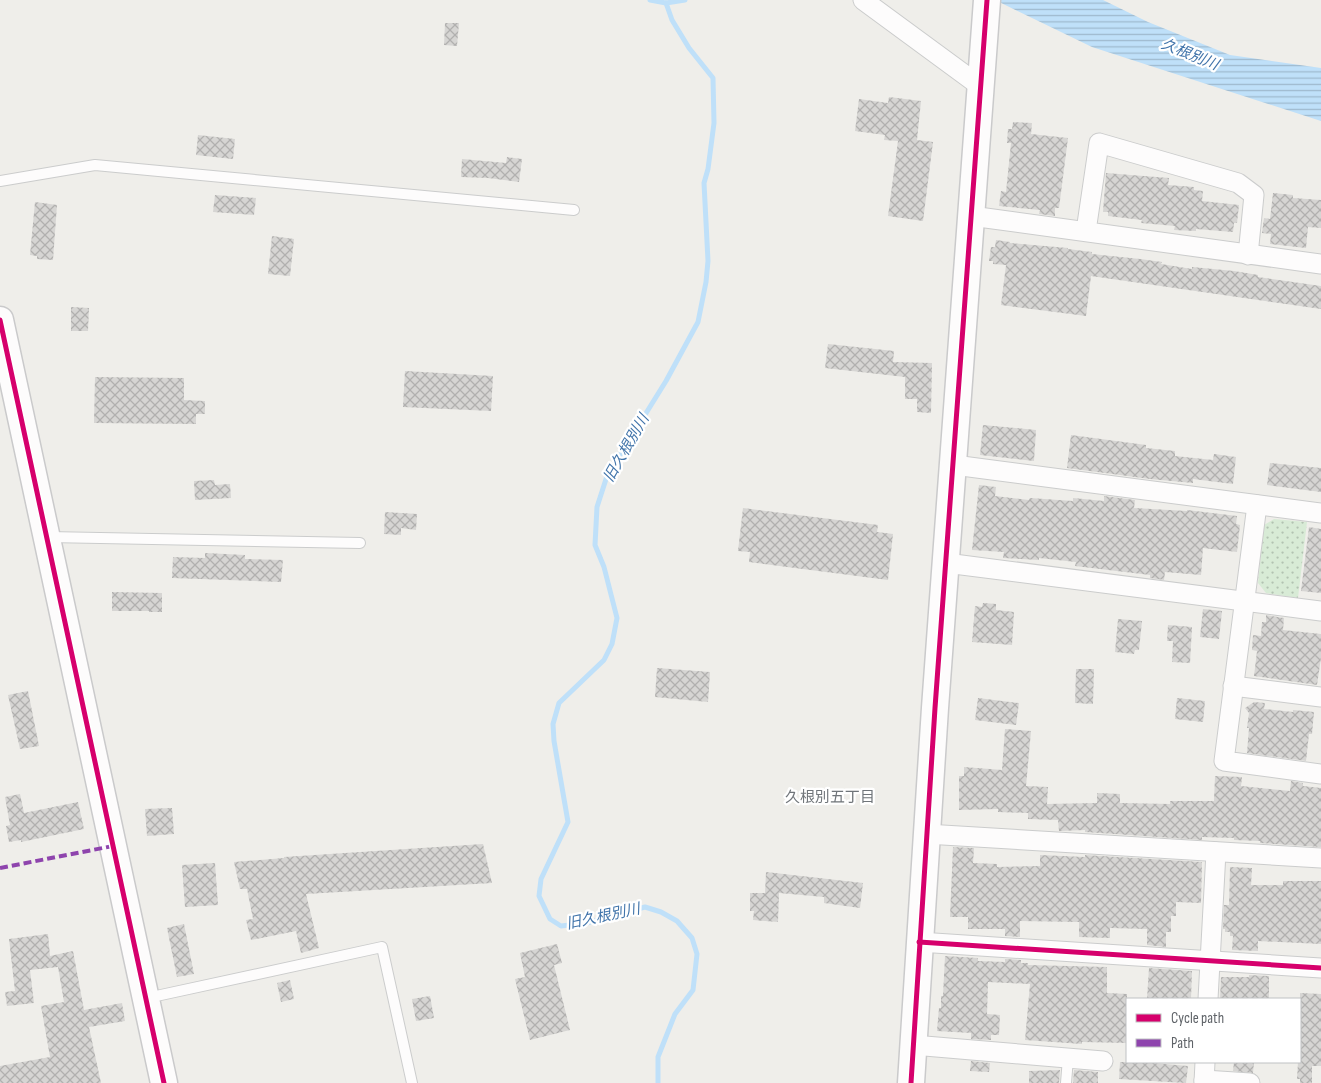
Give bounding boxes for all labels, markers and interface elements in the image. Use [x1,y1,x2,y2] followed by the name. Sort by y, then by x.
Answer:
[1158,34,1223,75] water label: 久根別川
[599,409,654,485] water label: 旧久根別川
[785,788,875,807] district label: 久根別五丁目
[564,899,644,934] water label: 旧久根別川
[1126,998,1301,1063] legend
[1171,1009,1224,1028] text: Cycle path
[1171,1034,1194,1053] text: Path

